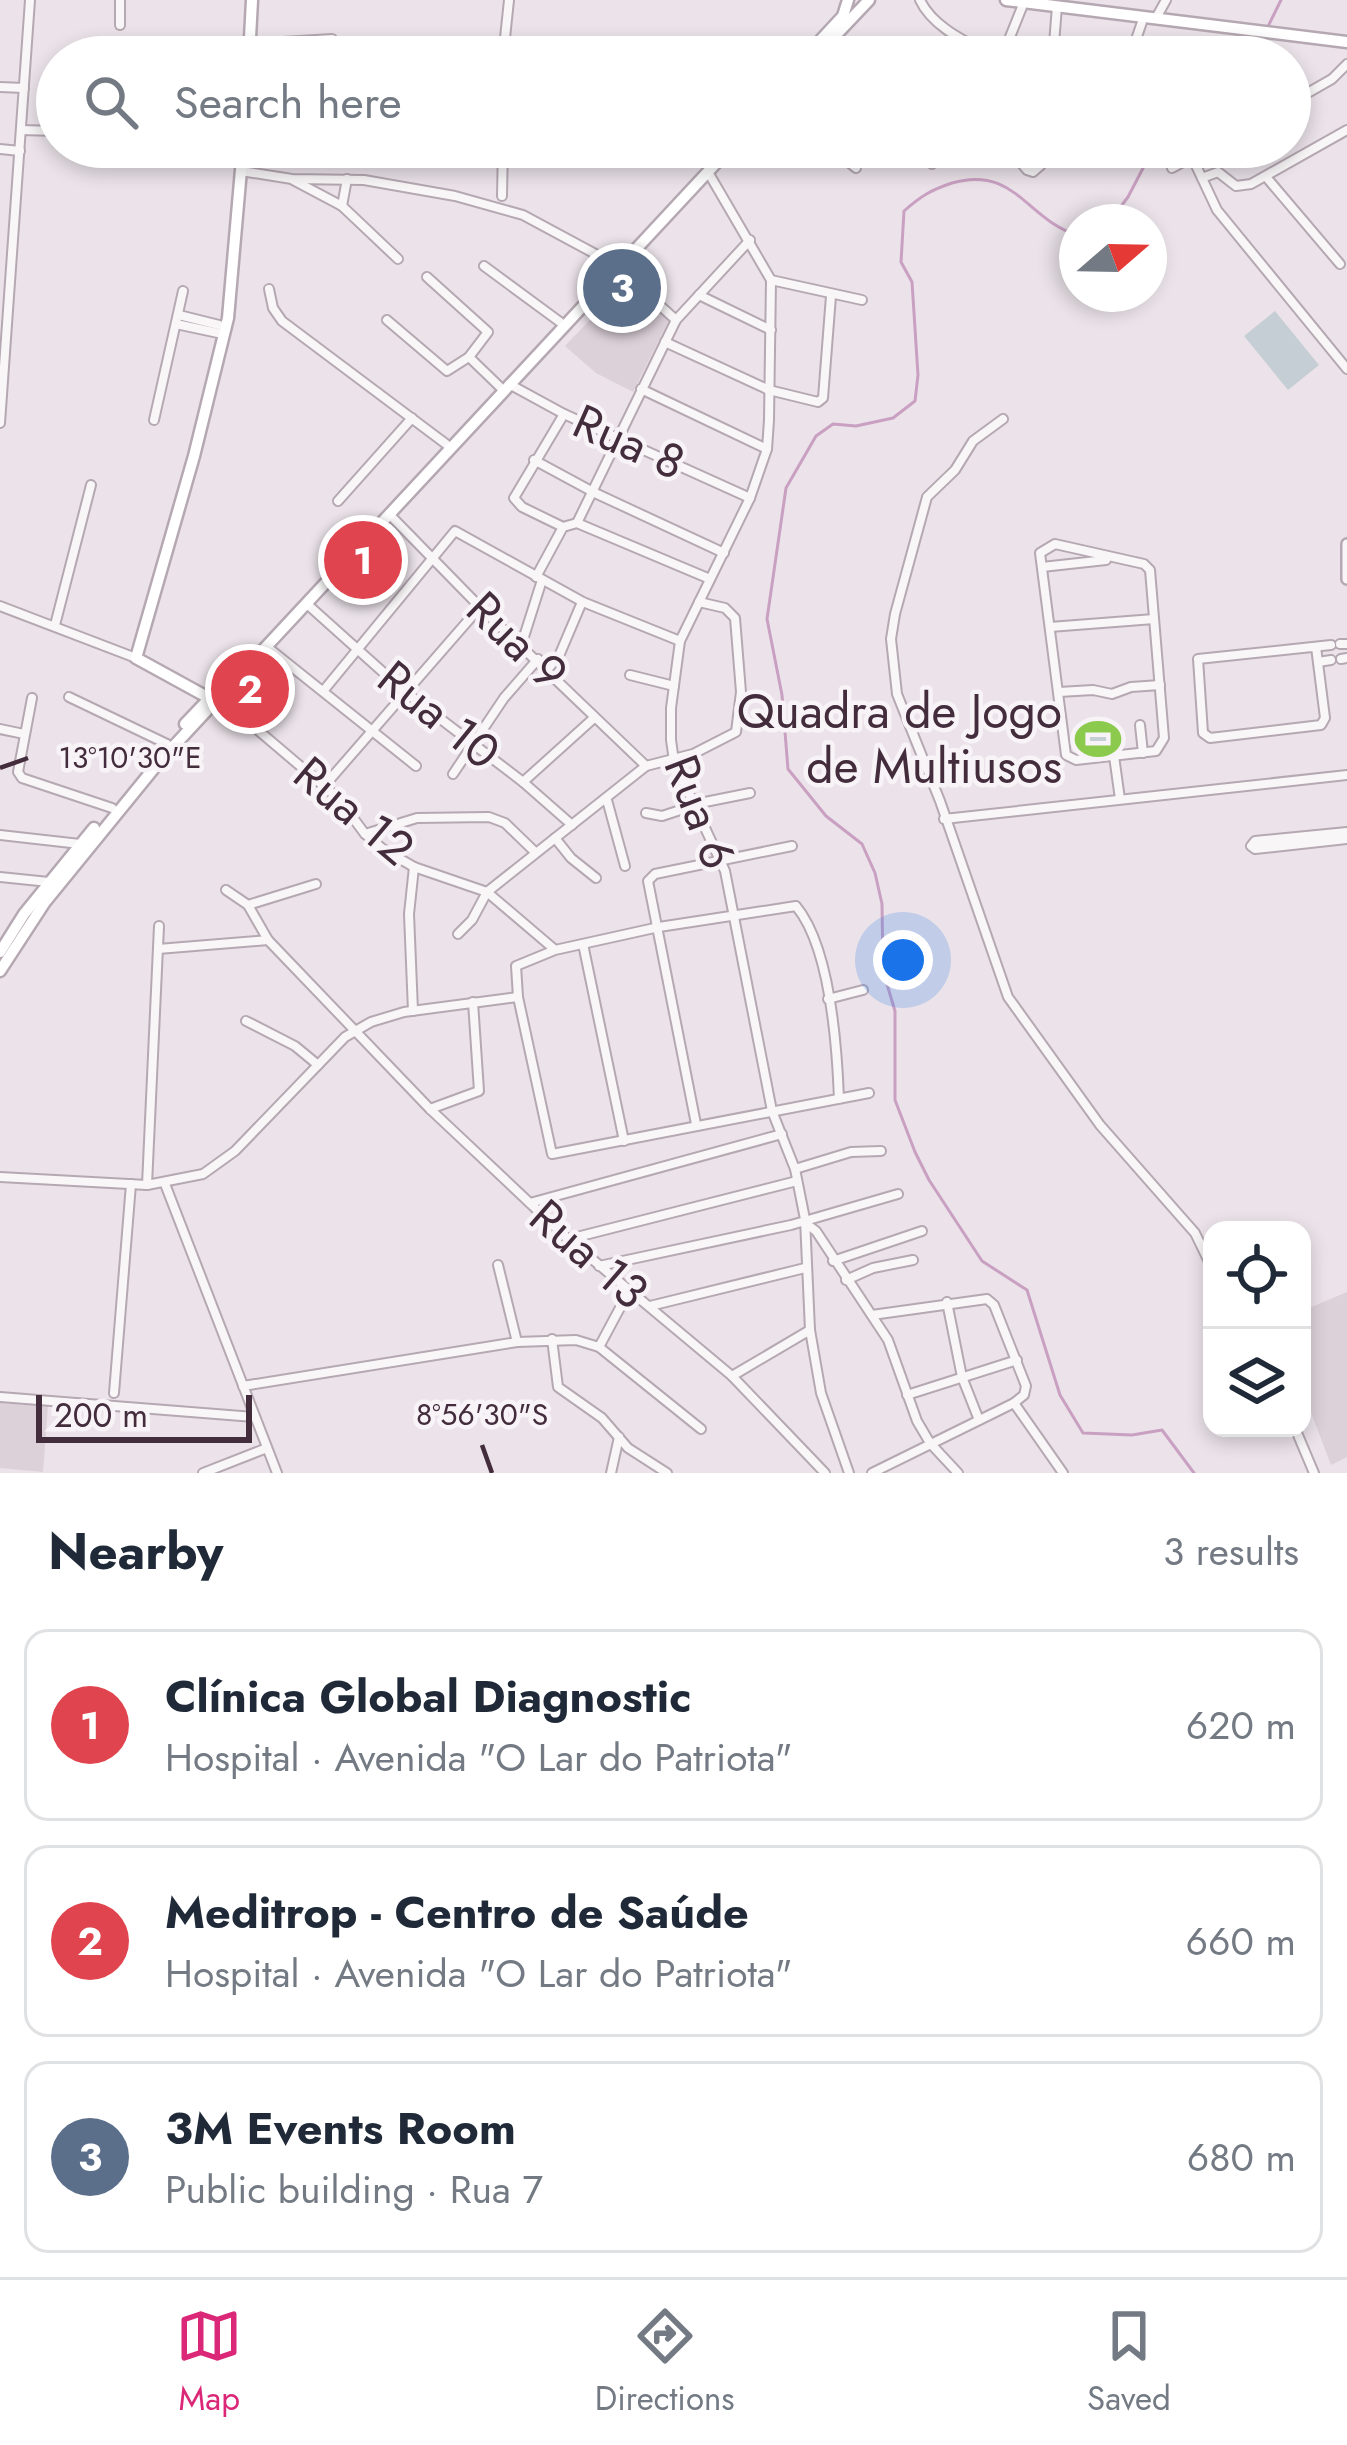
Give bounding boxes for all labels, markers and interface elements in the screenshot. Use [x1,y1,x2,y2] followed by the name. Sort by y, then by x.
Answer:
[36,36,1311,168] search box
[78,69,144,135] icon: search
[174,70,402,135] text: Search here
[1059,204,1167,312] north arrow
[583,243,661,333] pin: 3
[562,387,696,497] street label: Rua 8
[324,515,402,605] pin: 1
[451,575,583,707] street label: Rua 9
[211,644,289,734] pin: 2
[363,644,515,786] street label: Rua 10
[737,677,1062,801] place label: Quadra de Jogo de Multiusos
[1073,714,1123,764] sports icon: Quadra de Jogo de Multiusos
[58,736,202,779] text: 13°10'30"E
[279,740,429,882] street label: Rua 12
[647,745,753,879] street label: Rua 6
[873,930,933,990] your location
[515,1183,663,1325] street label: Rua 13
[1203,1221,1311,1437] map controls
[1203,1221,1311,1329] button: locate
[1203,1329,1311,1437] button: layers
[36,1389,252,1442] scale bar
[54,1392,148,1439] text: 200 m
[416,1393,548,1436] text: 8°56'30"S
[48,1514,223,1588] text: Nearby
[1163,1523,1299,1580] text: 3 results
[165,1664,691,1729] text: Clínica Global Diagnostic
[80,1697,100,1754] text: 1
[1186,1697,1296,1754] text: 620 m
[165,1729,793,1786] text: Hospital · Avenida "O Lar do Patriota"
[165,1880,749,1945] text: Meditrop - Centro de Saúde
[77,1913,103,1970] text: 2
[1186,1913,1296,1970] text: 660 m
[165,1945,793,2002] text: Hospital · Avenida "O Lar do Patriota"
[165,2096,516,2161] text: 3M Events Room
[78,2129,102,2186] text: 3
[1187,2129,1296,2186] text: 680 m
[165,2161,543,2218] text: Public building · Rua 7
[176,2303,242,2422] tab: Map
[595,2303,735,2422] tab: Directions
[1087,2303,1171,2422] tab: Saved

